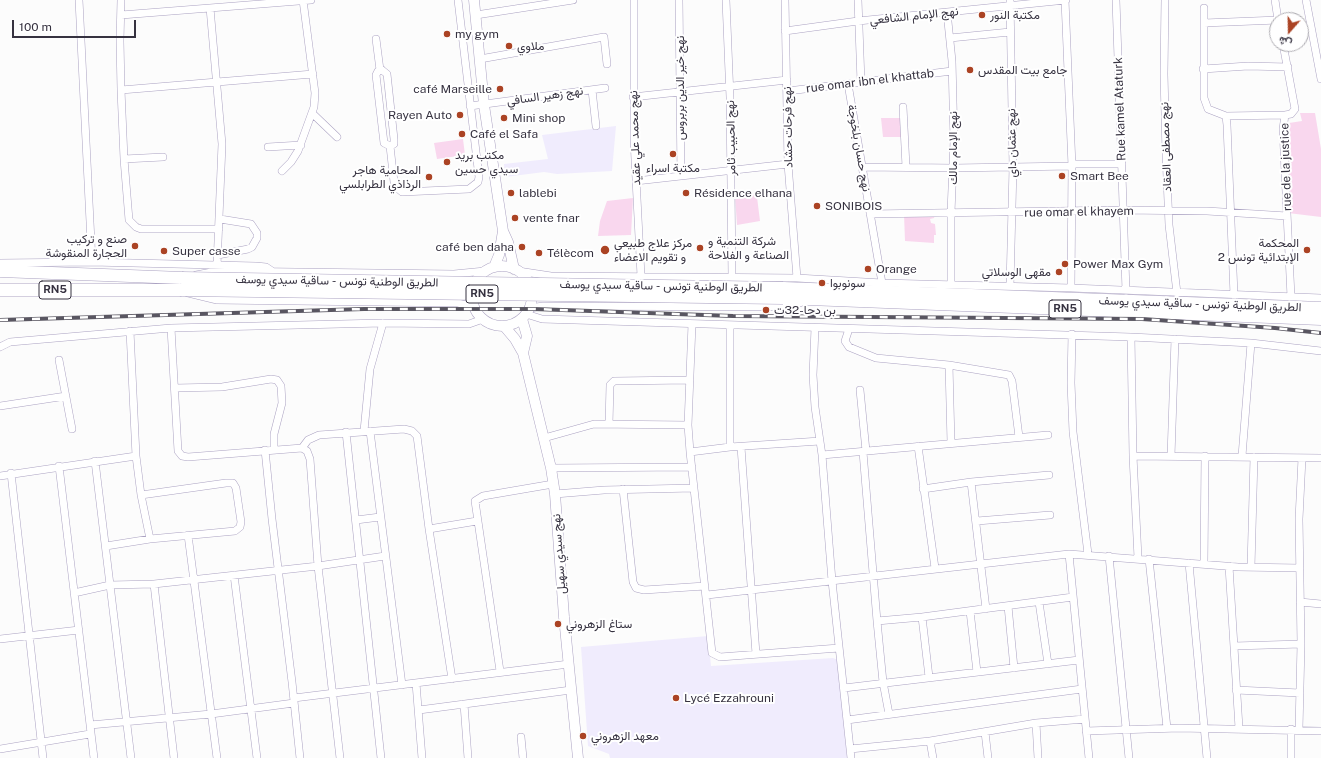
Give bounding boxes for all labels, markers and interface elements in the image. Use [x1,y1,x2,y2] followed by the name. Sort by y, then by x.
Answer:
[869,4,959,28] street label: نهج الإمام الشافعي
[990,8,1040,22] place label: مكتبة النور
[977,10,987,20] marker: مكتبة النور
[14,12,138,38] scale bar
[1269,12,1309,52] north arrow
[19,20,52,34] text: 100 m
[455,27,499,41] place label: my gym
[442,29,452,39] marker: my gym
[1277,34,1294,50] text: ش
[673,36,687,140] street label: نهج خير الدين بربروس
[517,39,544,53] place label: ملاوي
[504,41,514,51] marker: ملاوي
[1111,57,1129,161] street label: Rue kamel Ataturk
[978,63,1067,77] place label: جامع بيت المقدس
[965,65,975,75] marker: جامع بيت المقدس
[805,66,935,96] street label: rue omar ibn el khattab
[413,82,492,96] place label: café Marseille
[506,83,584,109] street label: نهج زهير السافي
[495,84,505,94] marker: café Marseille
[780,86,796,168] street label: نهج فرحات حشاد
[626,90,644,186] street label: نهج محمد علي عقيد
[723,100,739,176] street label: نهج الحبيب ثامر
[1157,102,1175,192] street label: نهج مصطفى العقاد
[844,103,874,193] street label: نهج حسان بلخوجة
[388,108,452,122] place label: Rayen Auto
[1004,108,1020,178] street label: نهج عثمان داي
[455,110,465,120] marker: Rayen Auto
[512,111,565,125] place label: Mini shop
[946,111,960,185] street label: نهج الإمام مالك
[499,113,509,123] marker: Mini shop
[1277,123,1295,211] street label: rue de la justice
[470,127,538,141] place label: Café el Safa
[457,129,467,139] marker: Café el Safa
[455,148,518,176] place label: مكتب بريد سيدي حسين
[668,149,678,159] marker: مكتبة اسراء
[442,157,452,167] marker: مكتب بريد سيدي حسين
[646,161,700,175] place label: مكتبة اسراء
[339,163,421,191] place label: المحامية هاجر الرذاذي الطرابلسي
[1070,169,1129,183] place label: Smart Bee
[1057,171,1067,181] marker: Smart Bee
[424,172,434,182] marker: المحامية هاجر الرذاذي الطرابلسي
[519,186,557,200] place label: lablebi
[694,186,792,200] place label: Résidence elhana
[506,188,516,198] marker: lablebi
[681,188,691,198] marker: Résidence elhana
[825,199,882,213] place label: SONIBOIS
[812,201,822,211] marker: SONIBOIS
[1024,204,1134,220] street label: rue omar el khayem
[523,211,580,225] place label: vente fnar
[510,213,520,223] marker: vente fnar
[45,232,127,260] place label: صنع و تركيب الحجارة المنقوشة
[708,234,789,262] place label: شركة التنمية و الصناعة و الفلاحة
[614,236,692,264] place label: مركز علاج طبيعي و تقويم الاعضاء
[1218,236,1299,264] place label: المحكمة الإبتدائية تونس 2
[436,240,514,254] place label: café ben daha
[130,241,140,251] marker: صنع و تركيب الحجارة المنقوشة
[517,242,527,252] marker: café ben daha
[695,243,705,253] marker: شركة التنمية و الصناعة و الفلاحة
[172,244,241,258] place label: Super casse
[599,244,611,256] marker: مركز علاج طبيعي و تقويم الاعضاء
[1302,245,1312,255] marker: المحكمة الإبتدائية تونس 2
[159,246,169,256] marker: Super casse
[547,246,594,260] place label: Télècom
[534,248,544,258] marker: Télècom
[1073,257,1163,271] place label: Power Max Gym
[1060,259,1070,269] marker: Power Max Gym
[876,262,917,276] place label: Orange
[863,264,873,274] marker: Orange
[982,265,1051,279] place label: مقهى الوسلاتي
[1054,267,1064,277] marker: مقهى الوسلاتي
[235,272,439,290] street label: الطريق الوطنية تونس - ساقية سيدي يوسف
[830,276,865,290] place label: سونوبوا
[559,277,763,295] street label: الطريق الوطنية تونس - ساقية سيدي يوسف
[817,278,827,288] marker: سونوبوا
[39,281,71,299] road number: RN5
[466,285,498,303] road number: RN5
[1098,293,1302,315] street label: الطريق الوطنية تونس - ساقية سيدي يوسف
[1049,300,1081,318] road number: RN5
[774,303,836,317] place label: بن دحا-32ت
[761,305,771,315] marker: بن دحا-32ت
[549,513,569,595] street label: نهج سيدي سهيل
[566,617,632,631] place label: ستاغ الزهروني
[553,619,563,629] marker: ستاغ الزهروني
[684,691,774,705] place label: Lycé Ezzahrouni
[671,693,681,703] marker: Lycé Ezzahrouni
[591,729,659,743] place label: معهد الزهروني
[578,731,588,741] marker: معهد الزهروني

